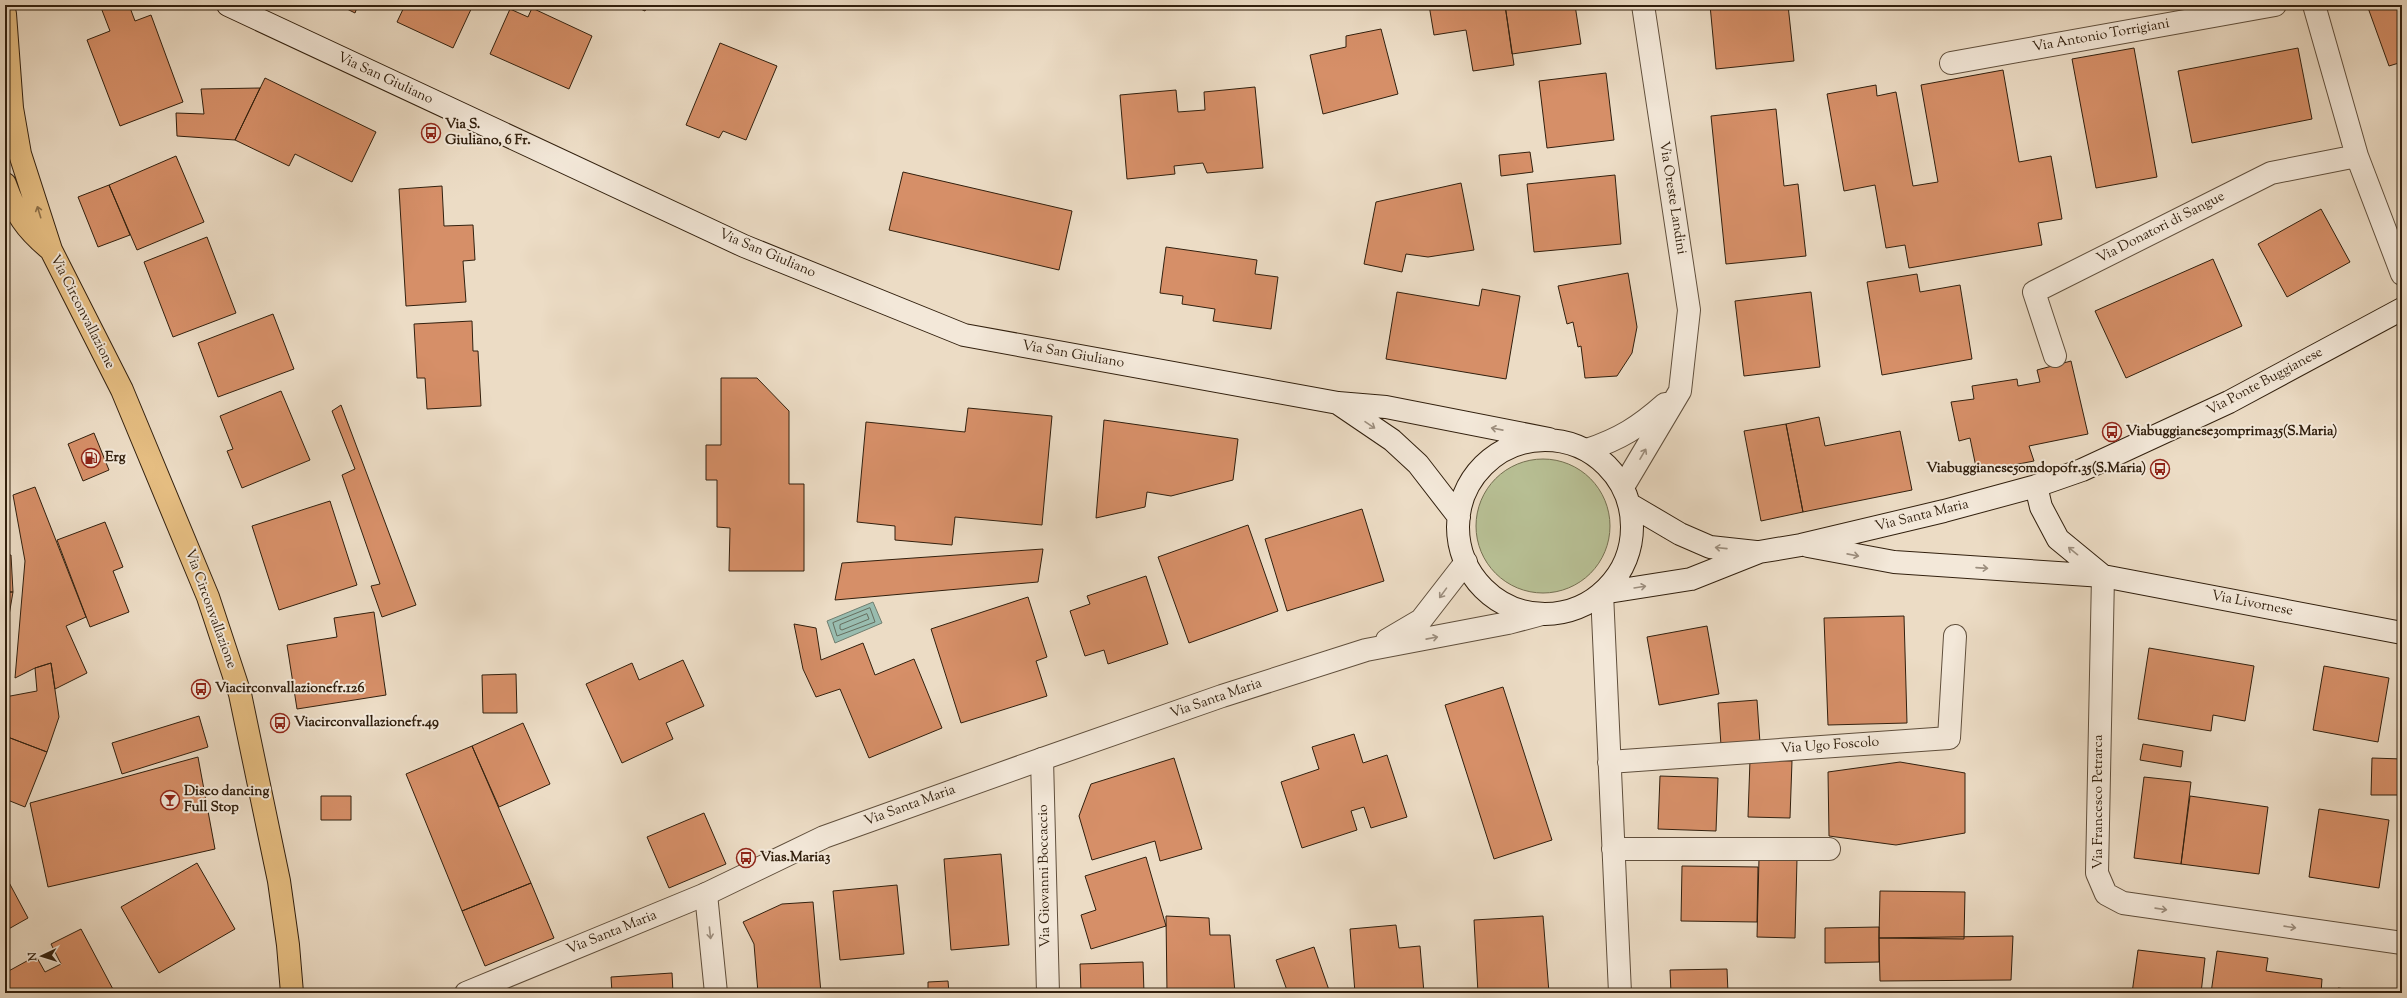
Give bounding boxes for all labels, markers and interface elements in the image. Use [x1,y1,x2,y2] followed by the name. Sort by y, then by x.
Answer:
[2031,14,2171,58] street label: Via Antonio Torrigiani
[334,48,436,110] street label: Via San Giuliano
[445,115,531,151] place label: Via S. Giuliano, 6 Fr.
[420,122,442,144] bus stop icon: Via S. Giuliano, 6 Fr.
[1653,140,1691,256] street label: Via Oreste Landini
[2094,187,2228,269] street label: Via Donatori di Sangue
[35,206,42,219] one-way arrow
[715,225,819,284] street label: Via San Giuliano
[45,252,119,372] street label: Via Circonvallazione
[1020,336,1126,374] street label: Via San Giuliano
[2203,343,2327,421] street label: Via Ponte Buggianese
[1365,421,1376,429] one-way arrow
[2101,421,2123,443] bus stop icon: Viabuggianese30mprima35(S.Maria)
[2126,422,2337,442] place label: Viabuggianese30mprima35(S.Maria)
[1491,425,1504,433] one-way arrow
[80,447,102,469] fuel station icon: Erg
[105,448,126,468] place label: Erg
[1639,448,1647,460] one-way arrow
[2149,458,2171,480] bus stop icon: Viabuggianese50mdopofr.35(S.Maria)
[1926,459,2146,479] place label: Viabuggianese50mdopofr.35(S.Maria)
[1873,495,1971,537] street label: Via Santa Maria
[1715,544,1728,552] one-way arrow
[179,547,241,671] street label: Via Circonvallazione
[2067,547,2078,556] one-way arrow
[1846,551,1859,559] one-way arrow
[1975,565,1988,572] one-way arrow
[1633,583,1646,591] one-way arrow
[2209,586,2295,622] street label: Via Livornese
[1439,588,1447,599] one-way arrow
[1425,633,1438,641] one-way arrow
[1167,674,1265,724] street label: Via Santa Maria
[190,678,212,700] bus stop icon: Viacirconvallazionefr.126
[215,679,364,699] place label: Viacirconvallazionefr.126
[269,712,291,734] bus stop icon: Viacirconvallazionefr.49
[294,713,439,733] place label: Viacirconvallazionefr.49
[1780,733,1880,759] street label: Via Ugo Foscolo
[2089,734,2109,869] street label: Via Francesco Petrarca
[862,780,959,832] street label: Via Santa Maria
[184,782,269,818] place label: Disco dancing Full Stop
[159,789,181,811] bar icon: Disco dancing Full Stop
[1034,804,1056,948] street label: Via Giovanni Boccaccio
[735,847,757,869] bus stop icon: Vias.Maria3
[760,848,831,868] place label: Vias.Maria3
[2154,905,2167,913] one-way arrow
[564,906,661,960] street label: Via Santa Maria
[2283,923,2296,931] one-way arrow
[707,926,714,939] one-way arrow
[22,936,62,976] north arrow
[25,951,41,963] text: N

